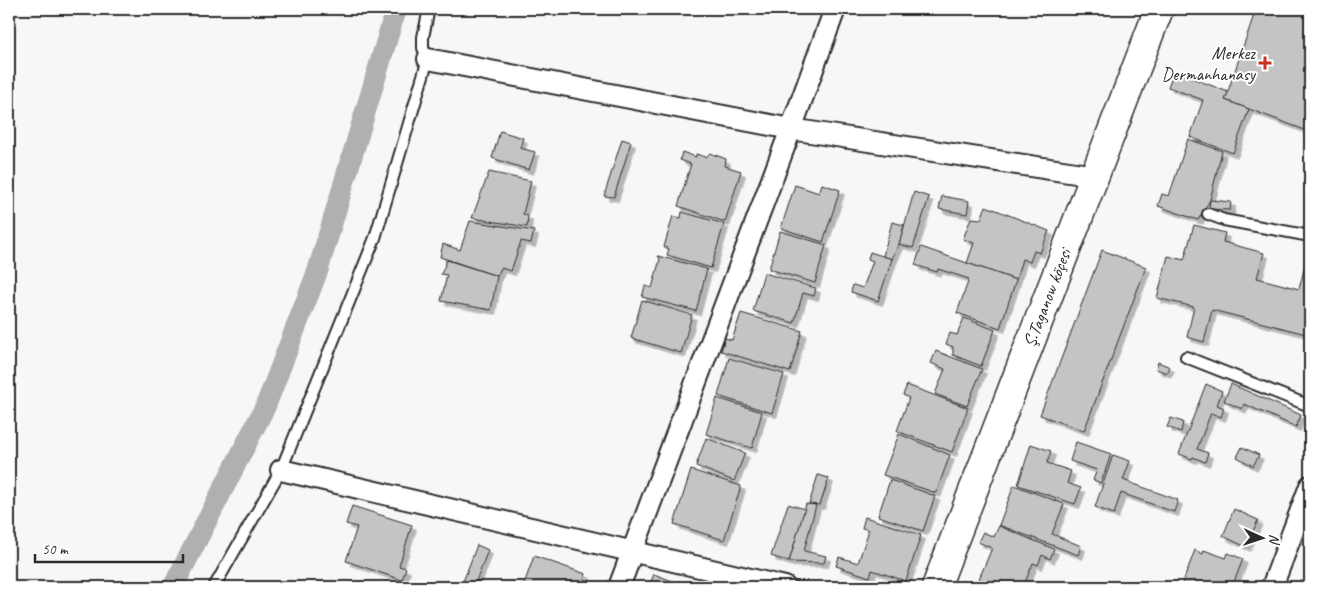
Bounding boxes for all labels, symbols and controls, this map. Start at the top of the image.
place label: Merkez Dermanhanasy [1162,42,1257,85]
marker: Merkez Dermanhanasy [1259,57,1271,69]
street label: Ş.Taganow köçesi [1018,243,1077,350]
north arrow [1236,514,1286,564]
scale bar [35,531,182,563]
text: N [1266,534,1283,546]
text: 50 m [42,540,69,559]

